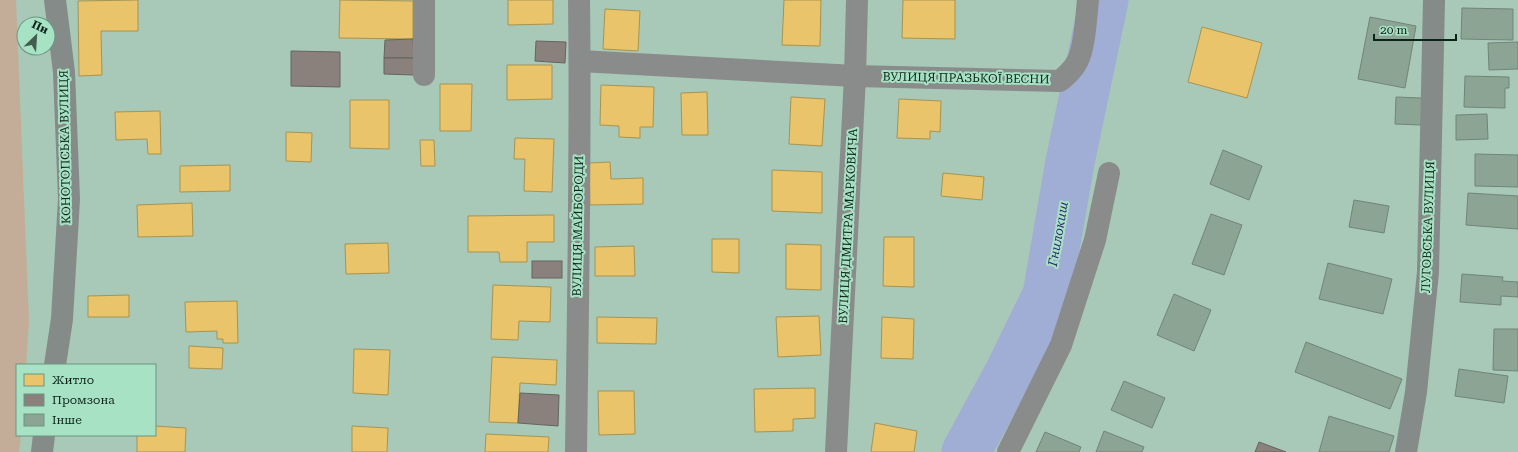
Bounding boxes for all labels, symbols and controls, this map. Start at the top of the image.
north arrow [16,16,56,56]
scale bar [1374,16,1456,42]
text: Пн [30,18,51,37]
text: 20 m [1380,23,1407,37]
street label: КОНОТОПСЬКА ВУЛИЦЯ [57,70,73,224]
street label: ВУЛИЦЯ ПРАЗЬКОЇ ВЕСНИ [882,70,1050,86]
street label: ВУЛИЦЯ ДМИТРА МАРКОВИЧА [836,128,860,324]
street label: ВУЛИЦЯ МАЙБОРОДИ [570,156,586,296]
street label: ЛУГОВСЬКА ВУЛИЦЯ [1419,161,1437,293]
water label: Гнилокиш [1045,201,1071,268]
legend [16,364,156,436]
text: Житло [52,373,94,387]
text: Промзона [52,393,115,407]
text: Інше [52,413,82,427]

